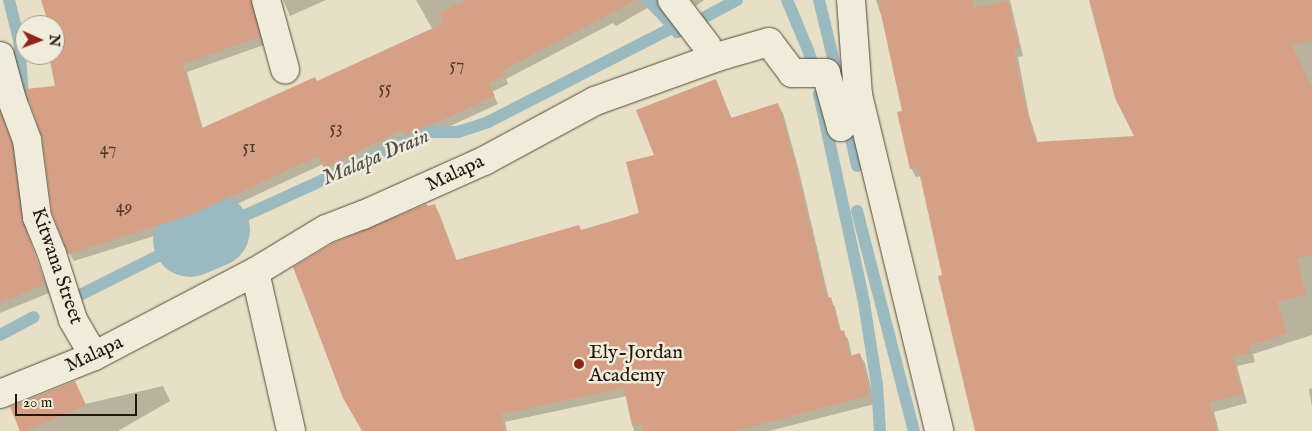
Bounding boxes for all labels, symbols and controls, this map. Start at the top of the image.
north arrow [15,15,65,65]
text: N [45,34,63,47]
house number: 57 [450,55,464,77]
house number: 55 [378,78,392,100]
house number: 53 [329,118,343,140]
water label: Malapa Drain [319,124,433,192]
house number: 51 [242,137,256,159]
house number: 47 [100,139,116,161]
street label: Malapa [422,149,488,197]
house number: 49 [116,197,132,219]
street label: Kitwana Street [26,205,88,327]
street label: Malapa [61,330,127,378]
place label: Ely-Jordan Academy [589,340,683,387]
marker: Ely-Jordan Academy [573,358,585,370]
scale bar [18,384,140,416]
text: 20 m [23,393,52,412]

